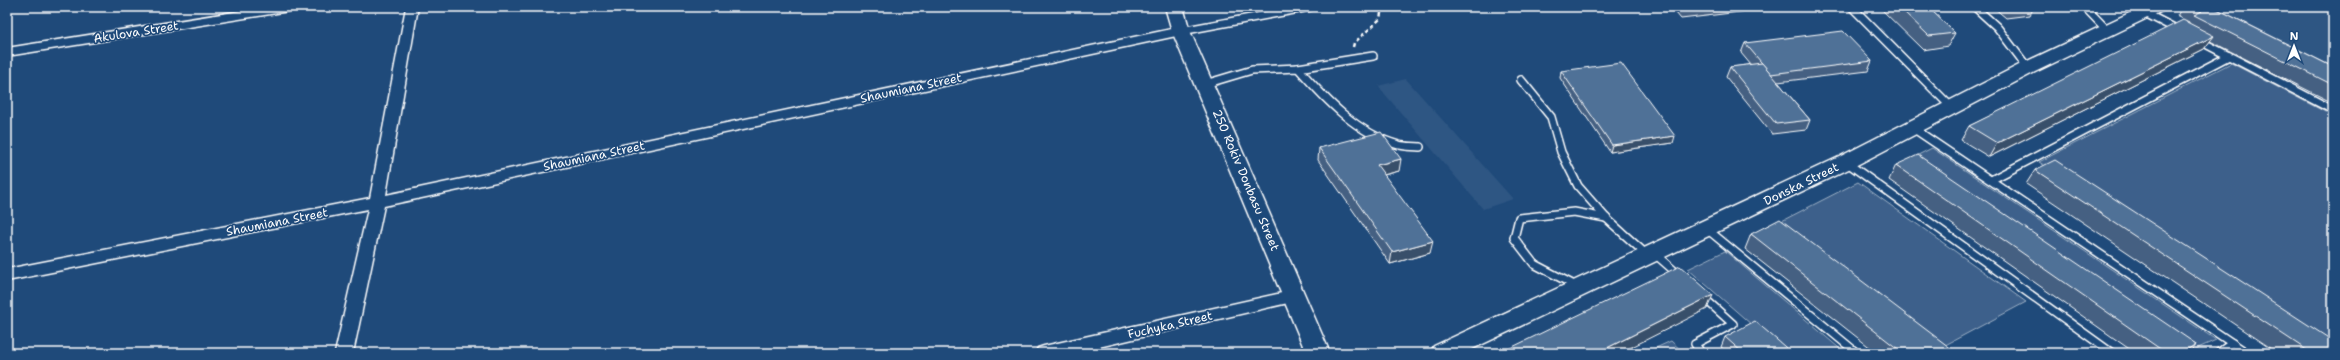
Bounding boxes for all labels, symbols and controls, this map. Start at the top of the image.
street label: Akulova Street [92,17,180,47]
north arrow [2274,26,2314,66]
text: N [2290,29,2299,44]
street label: Shaumiana Street [859,69,963,107]
street label: 250 Rokiv Donbasu Street [1209,107,1283,253]
street label: Shaumiana Street [542,137,646,175]
street label: Donska Street [1761,159,1841,209]
street label: Shaumiana Street [225,204,329,240]
street label: Fuchyka Street [1126,307,1214,343]

